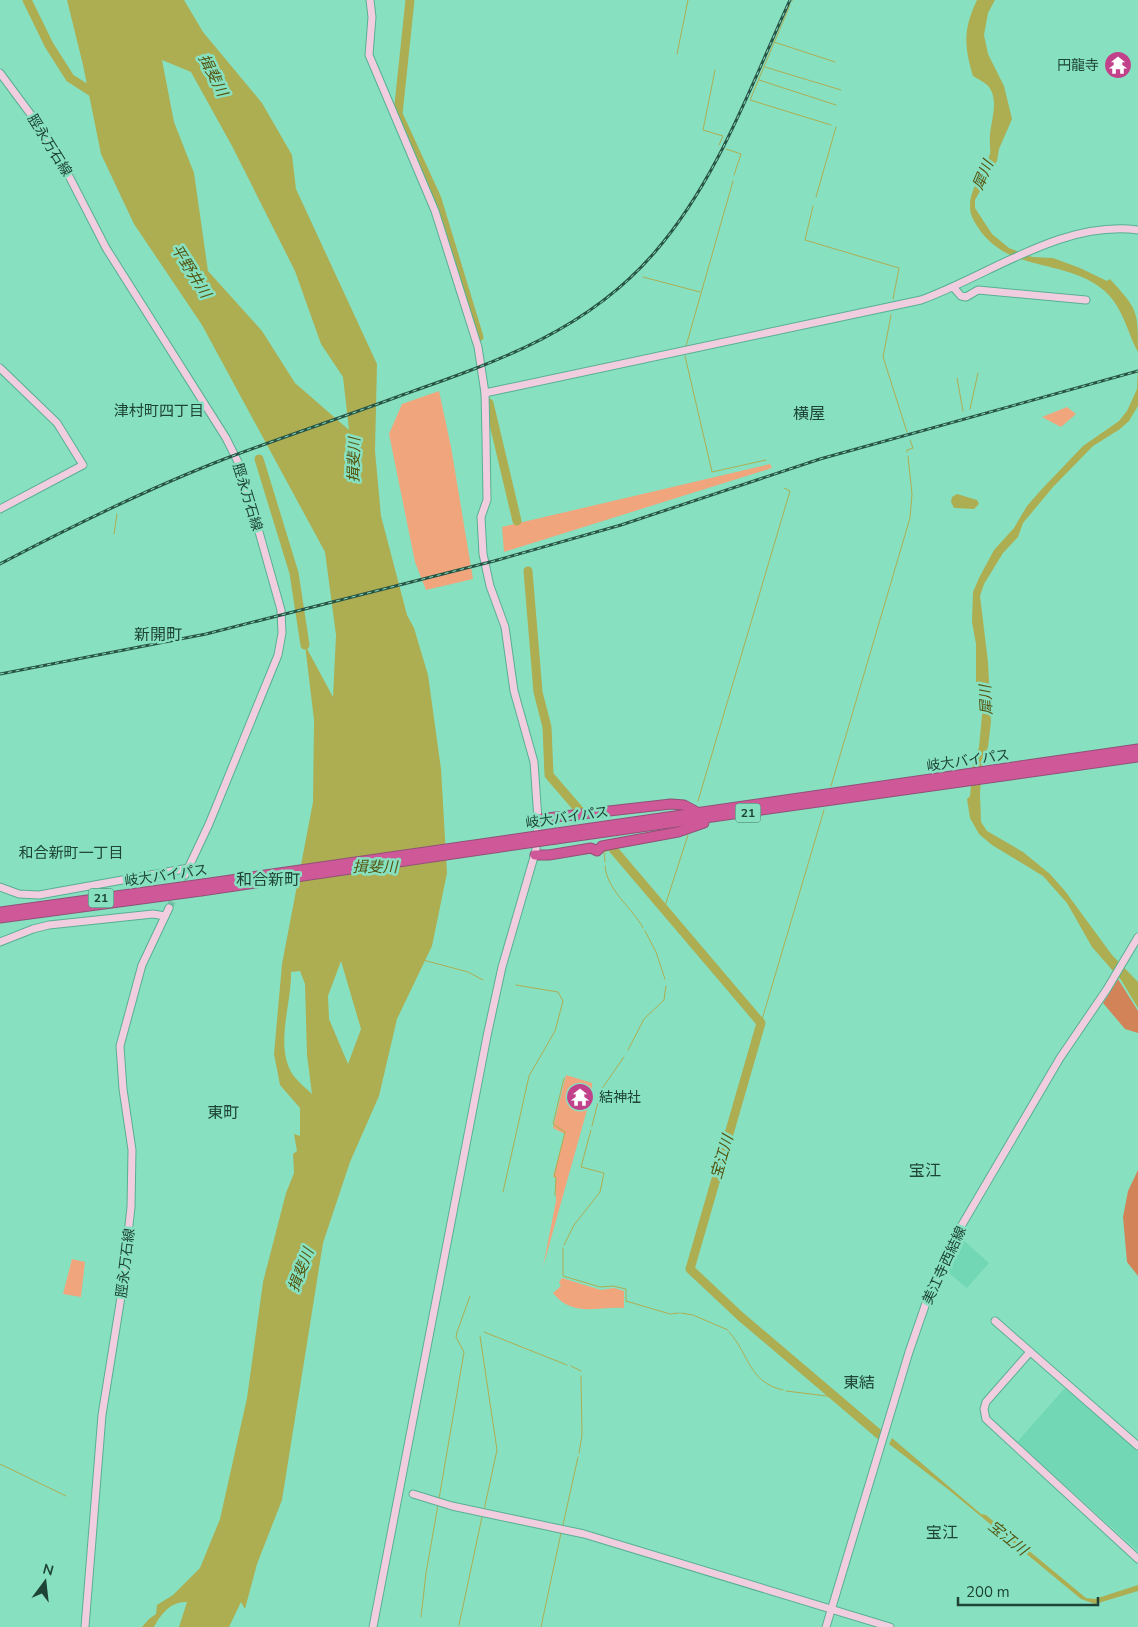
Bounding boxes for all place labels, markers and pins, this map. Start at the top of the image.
temple icon: 円龍寺 [1103,50,1133,80]
place label: 円龍寺 [1057,56,1099,75]
temple icon: 結神社 [565,1082,595,1112]
place label: 結神社 [599,1088,641,1107]

